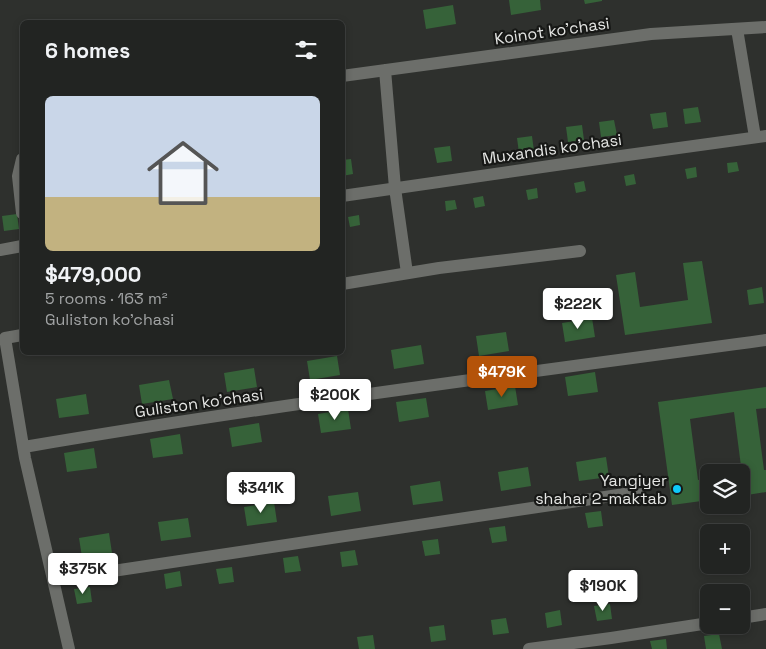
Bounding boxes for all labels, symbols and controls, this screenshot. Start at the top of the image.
street label: Koinot ko'chasi [493,13,611,49]
icon: filters [292,36,320,64]
text: 6 homes [45,37,130,64]
icon: home [138,128,228,218]
street label: Muxandis ko'chasi [481,129,623,169]
text: $479,000 [45,261,141,288]
text: 5 rooms · 163 m² [45,288,168,309]
pin: $222K [543,288,613,330]
text: $222K [554,293,602,314]
text: Guliston ko'chasi [45,309,174,330]
pin: $479K [467,356,537,398]
text: $479K [478,361,526,382]
pin: $200K [300,378,370,421]
street label: Guliston ko'chasi [134,384,264,422]
text: $200K [310,384,360,405]
map controls [700,464,750,634]
button: layers [700,464,750,514]
place label: Yangiyer shahar 2-maktab [535,470,667,509]
pin: $341K [226,472,296,514]
text: $341K [238,477,284,498]
marker: Yangiyer shahar 2-maktab [671,483,683,495]
button: + [700,524,750,574]
pin: $375K [48,552,118,595]
text: $375K [59,558,107,579]
pin: $190K [568,570,638,612]
text: $190K [579,575,627,596]
button: − [700,584,750,634]

